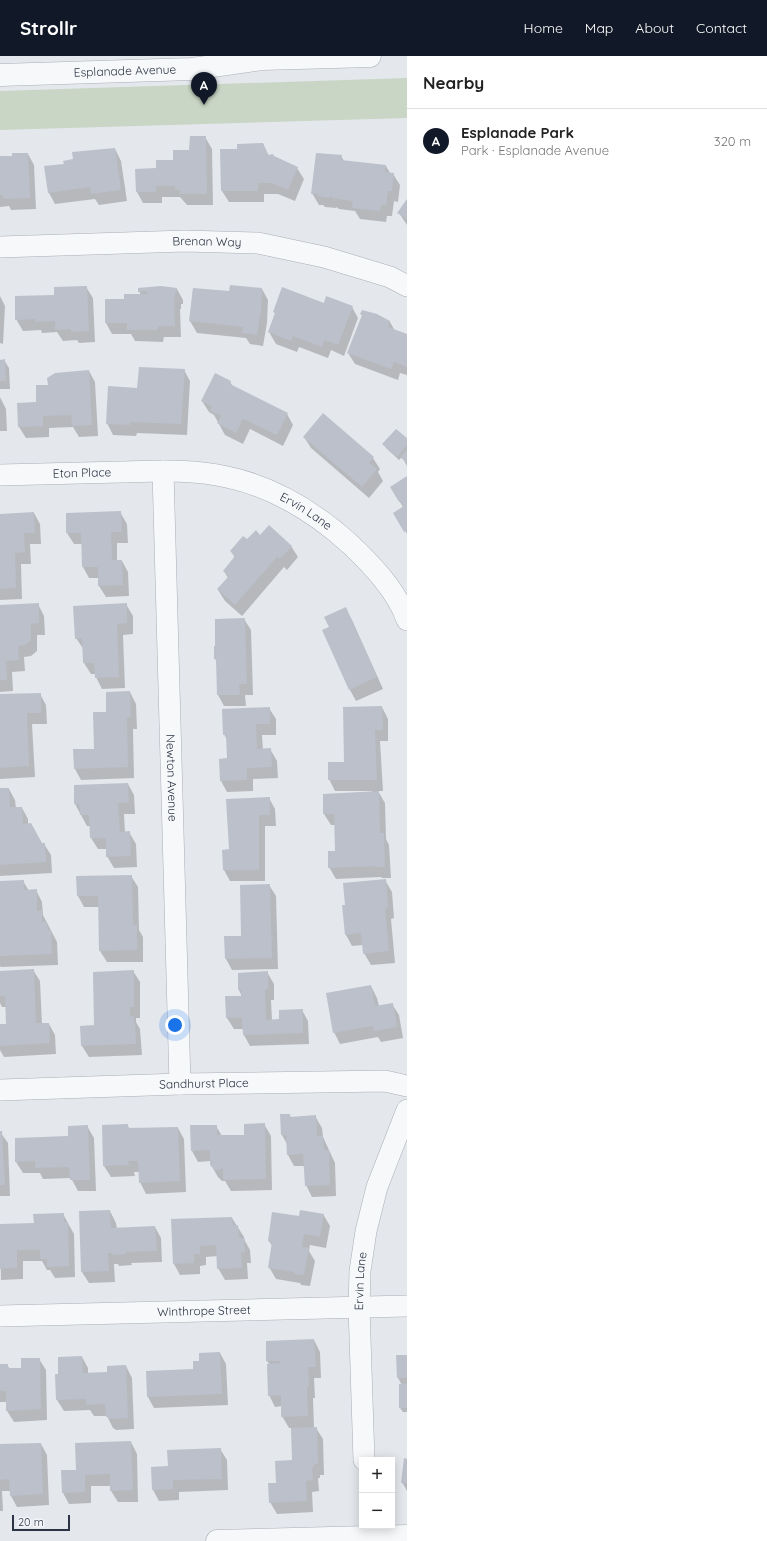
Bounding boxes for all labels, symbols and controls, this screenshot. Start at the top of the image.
text: Strollr [20,16,77,40]
text: Home [524,19,563,37]
text: Map [585,19,613,37]
text: About [635,19,674,37]
text: Contact [696,19,747,37]
street label: Esplanade Avenue [74,61,177,80]
pin: A [191,72,217,105]
text: Nearby [423,72,484,93]
text: Esplanade Park [461,123,574,142]
text: A [432,133,440,149]
text: 320 m [714,133,751,149]
text: Park · Esplanade Avenue [461,142,609,158]
street label: Brenan Way [172,233,242,250]
street label: Eton Place [53,464,112,481]
street label: Ervin Lane [278,489,335,533]
street label: Newton Avenue [163,734,181,822]
your location [165,1015,185,1035]
street label: Sandhurst Place [159,1075,249,1092]
street label: Ervin Lane [351,1251,370,1311]
street label: Winthrope Street [157,1302,251,1319]
map controls [359,1457,395,1529]
button: + [359,1457,395,1493]
button: − [359,1493,395,1529]
scale bar [12,1513,70,1532]
text: 20 m [18,1515,44,1529]

